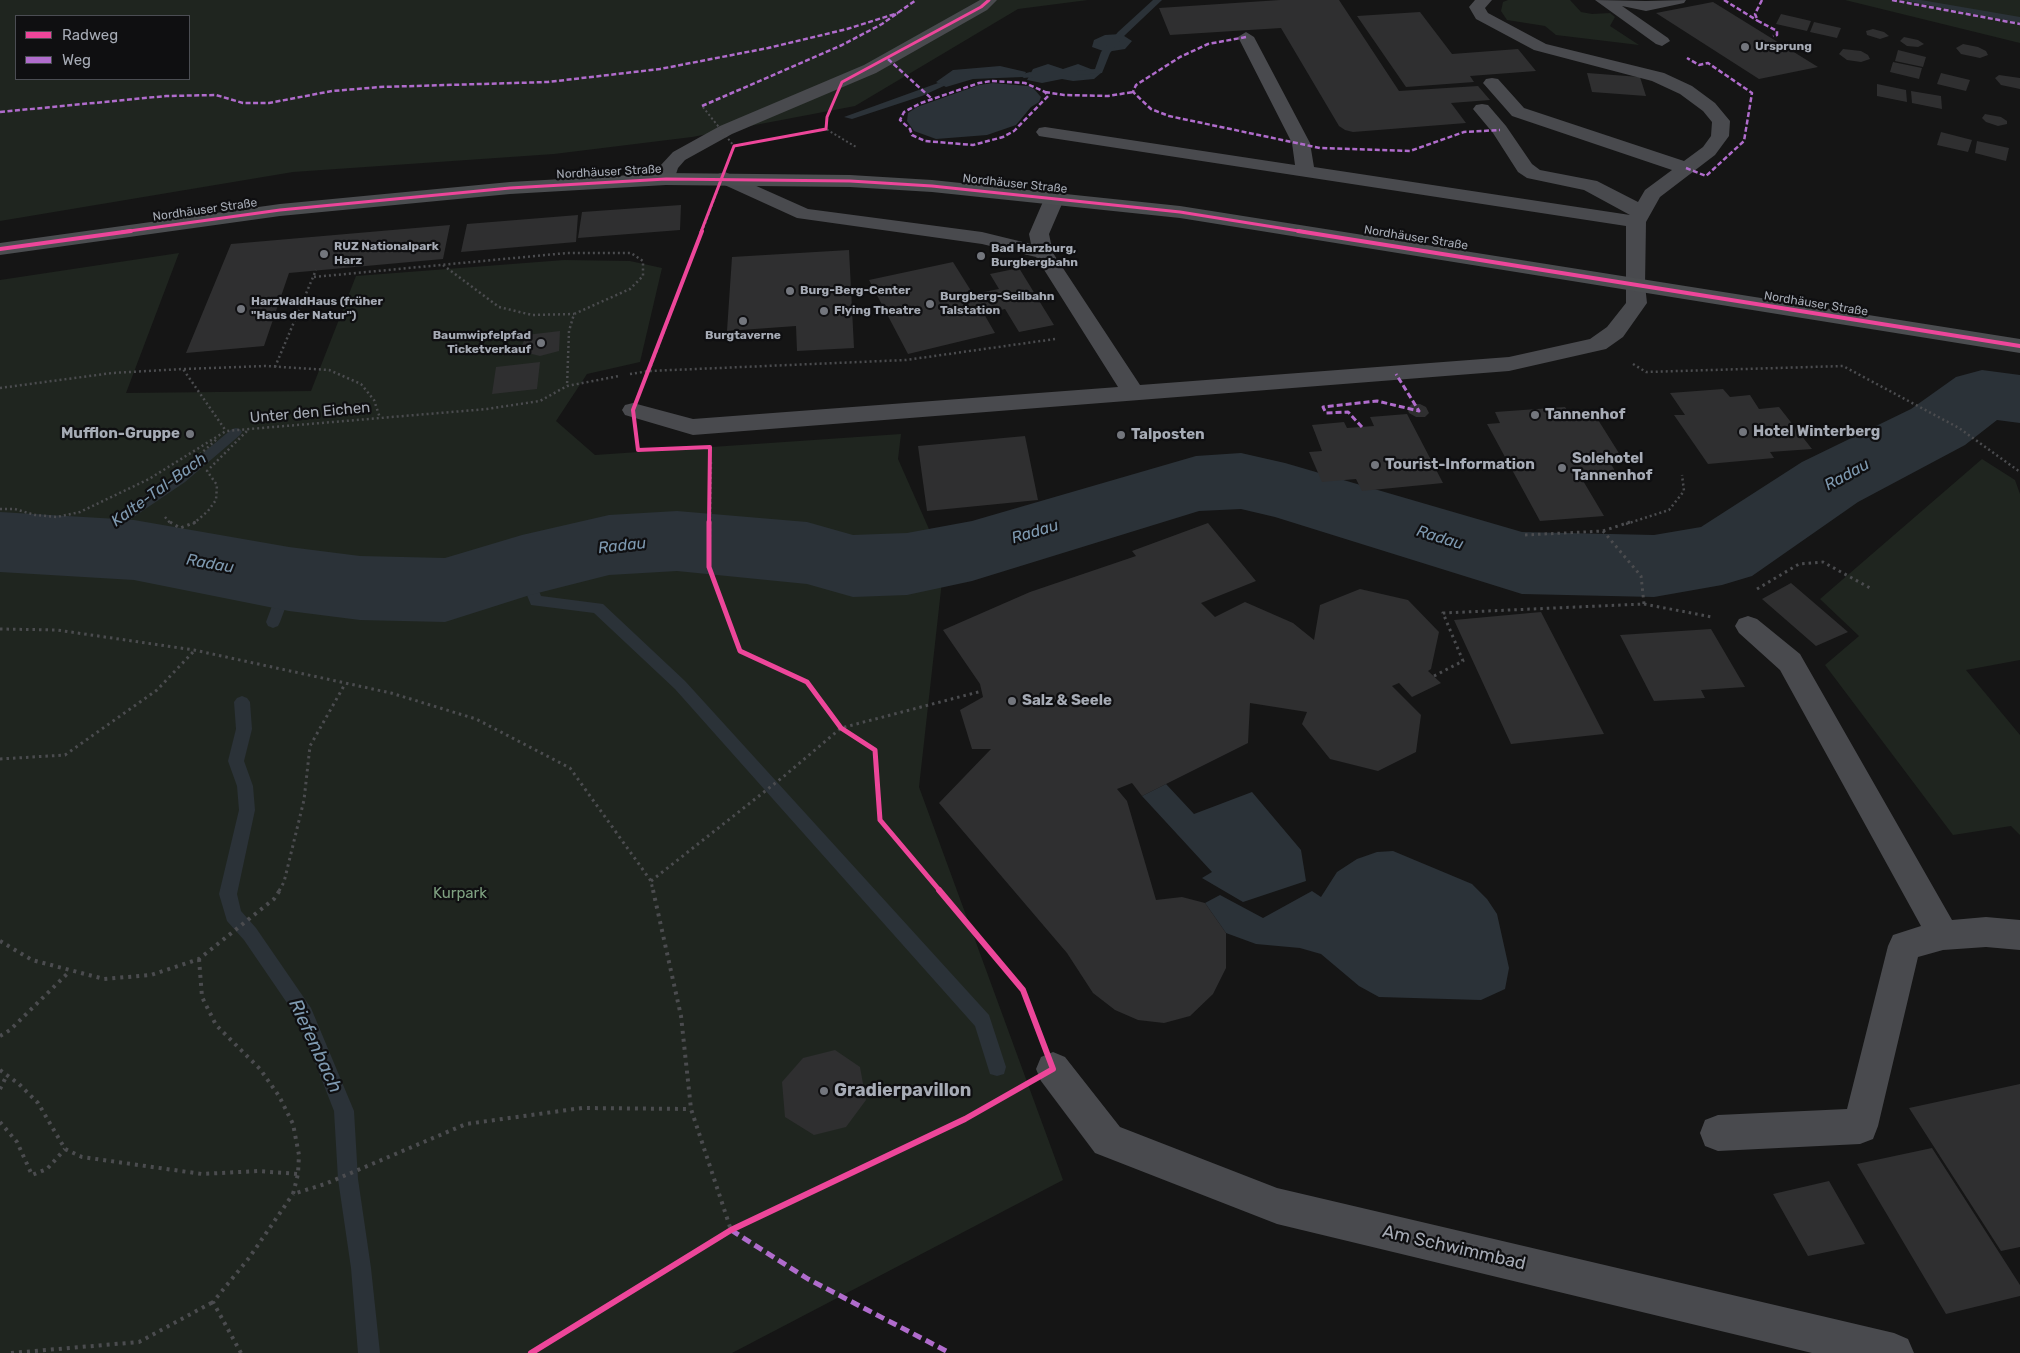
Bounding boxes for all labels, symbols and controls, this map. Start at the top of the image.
legend [15,15,190,80]
text: Radweg [62,26,118,44]
place label: Ursprung [1755,40,1812,54]
marker: Ursprung [1739,41,1751,53]
text: Weg [62,51,91,69]
street label: Nordhäuser Straße [556,162,662,182]
street label: Nordhäuser Straße [962,171,1068,197]
street label: Nordhäuser Straße [152,196,258,224]
street label: Nordhäuser Straße [1363,223,1469,253]
place label: RUZ Nationalpark Harz [334,240,439,268]
place label: Bad Harzburg, Burgbergbahn [991,242,1078,270]
marker: RUZ Nationalpark Harz [318,248,330,260]
marker: Bad Harzburg, Burgbergbahn [975,250,987,262]
place label: Burg-Berg-Center [800,284,911,298]
marker: Burg-Berg-Center [784,285,796,297]
street label: Nordhäuser Straße [1763,289,1869,319]
place label: Burgberg-Seilbahn Talstation [940,290,1055,318]
place label: HarzWaldHaus (früher "Haus der Natur") [251,295,383,323]
marker: Burgberg-Seilbahn Talstation [924,298,936,310]
marker: HarzWaldHaus (früher "Haus der Natur") [235,303,247,315]
place label: Flying Theatre [834,304,921,318]
marker: Flying Theatre [818,305,830,317]
marker: Burgtaverne [737,315,749,327]
place label: Baumwipfelpfad Ticketverkauf [433,329,531,357]
place label: Burgtaverne [705,329,781,343]
marker: Baumwipfelpfad Ticketverkauf [535,337,547,349]
street label: Unter den Eichen [249,399,371,427]
place label: Tannenhof [1545,406,1625,424]
marker: Tannenhof [1529,409,1541,421]
place label: Hotel Winterberg [1753,423,1880,441]
place label: Mufflon-Gruppe [61,425,180,443]
place label: Talposten [1131,426,1205,444]
marker: Hotel Winterberg [1737,426,1749,438]
marker: Mufflon-Gruppe [184,428,196,440]
marker: Talposten [1115,429,1127,441]
water label: Kalte-Tal-Bach [108,449,210,531]
place label: Solehotel Tannenhof [1572,450,1652,485]
water label: Radau [1821,455,1873,495]
place label: Tourist-Information [1385,456,1535,474]
marker: Tourist-Information [1369,459,1381,471]
marker: Solehotel Tannenhof [1556,462,1568,474]
water label: Radau [1009,516,1061,548]
water label: Radau [1414,522,1466,554]
water label: Radau [597,534,647,558]
water label: Radau [185,550,235,578]
place label: Salz & Seele [1022,692,1112,710]
marker: Salz & Seele [1006,695,1018,707]
park label: Kurpark [433,885,487,903]
water label: Riefenbach [283,995,347,1097]
place label: Gradierpavillon [834,1080,971,1102]
marker: Gradierpavillon [818,1085,830,1097]
street label: Am Schwimmbad [1380,1221,1528,1275]

